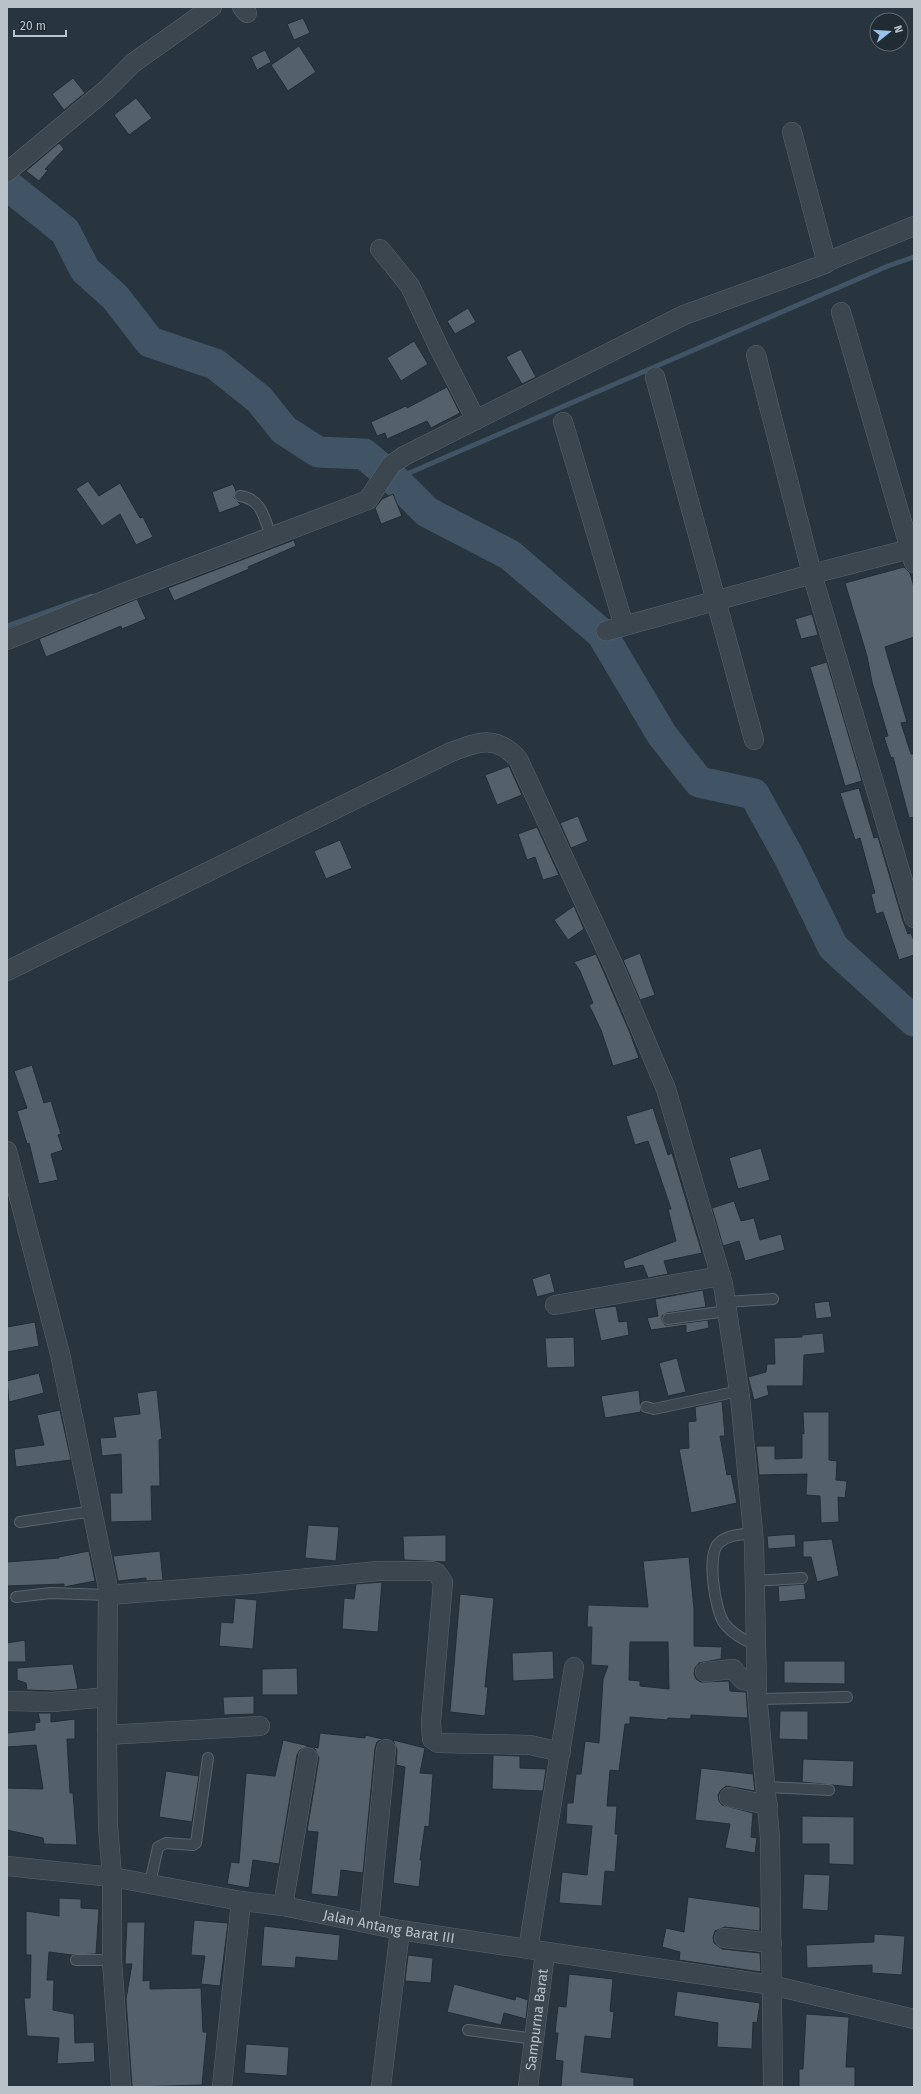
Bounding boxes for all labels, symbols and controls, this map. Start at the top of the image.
scale bar [14,12,66,38]
north arrow [869,12,909,52]
text: 20 m [20,19,46,33]
text: N [891,24,905,35]
street label: Jalan Antang Barat III [322,1906,456,1947]
street label: Sampurna Barat [522,1967,552,2072]

